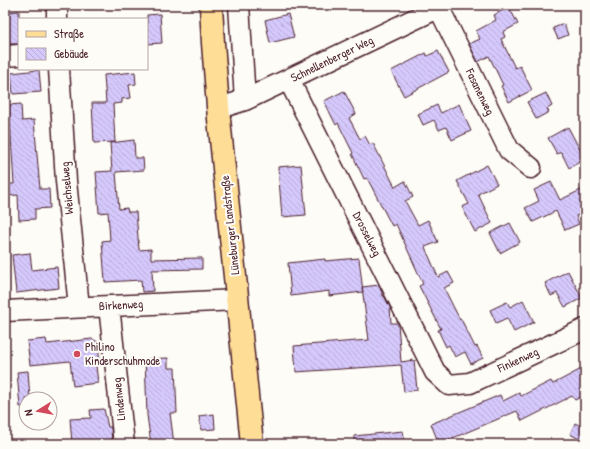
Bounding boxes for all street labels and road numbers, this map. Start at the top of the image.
street label: Schnellenberger Weg [288,31,376,86]
street label: Fasanenweg [461,65,499,118]
street label: Weichselweg [56,161,77,215]
street label: Lüneburger Landstraße [216,174,243,276]
street label: Drosselweg [349,209,386,259]
street label: Birkenweg [98,295,144,314]
street label: Finkenweg [494,343,541,377]
street label: Lindenweg [108,377,129,421]

